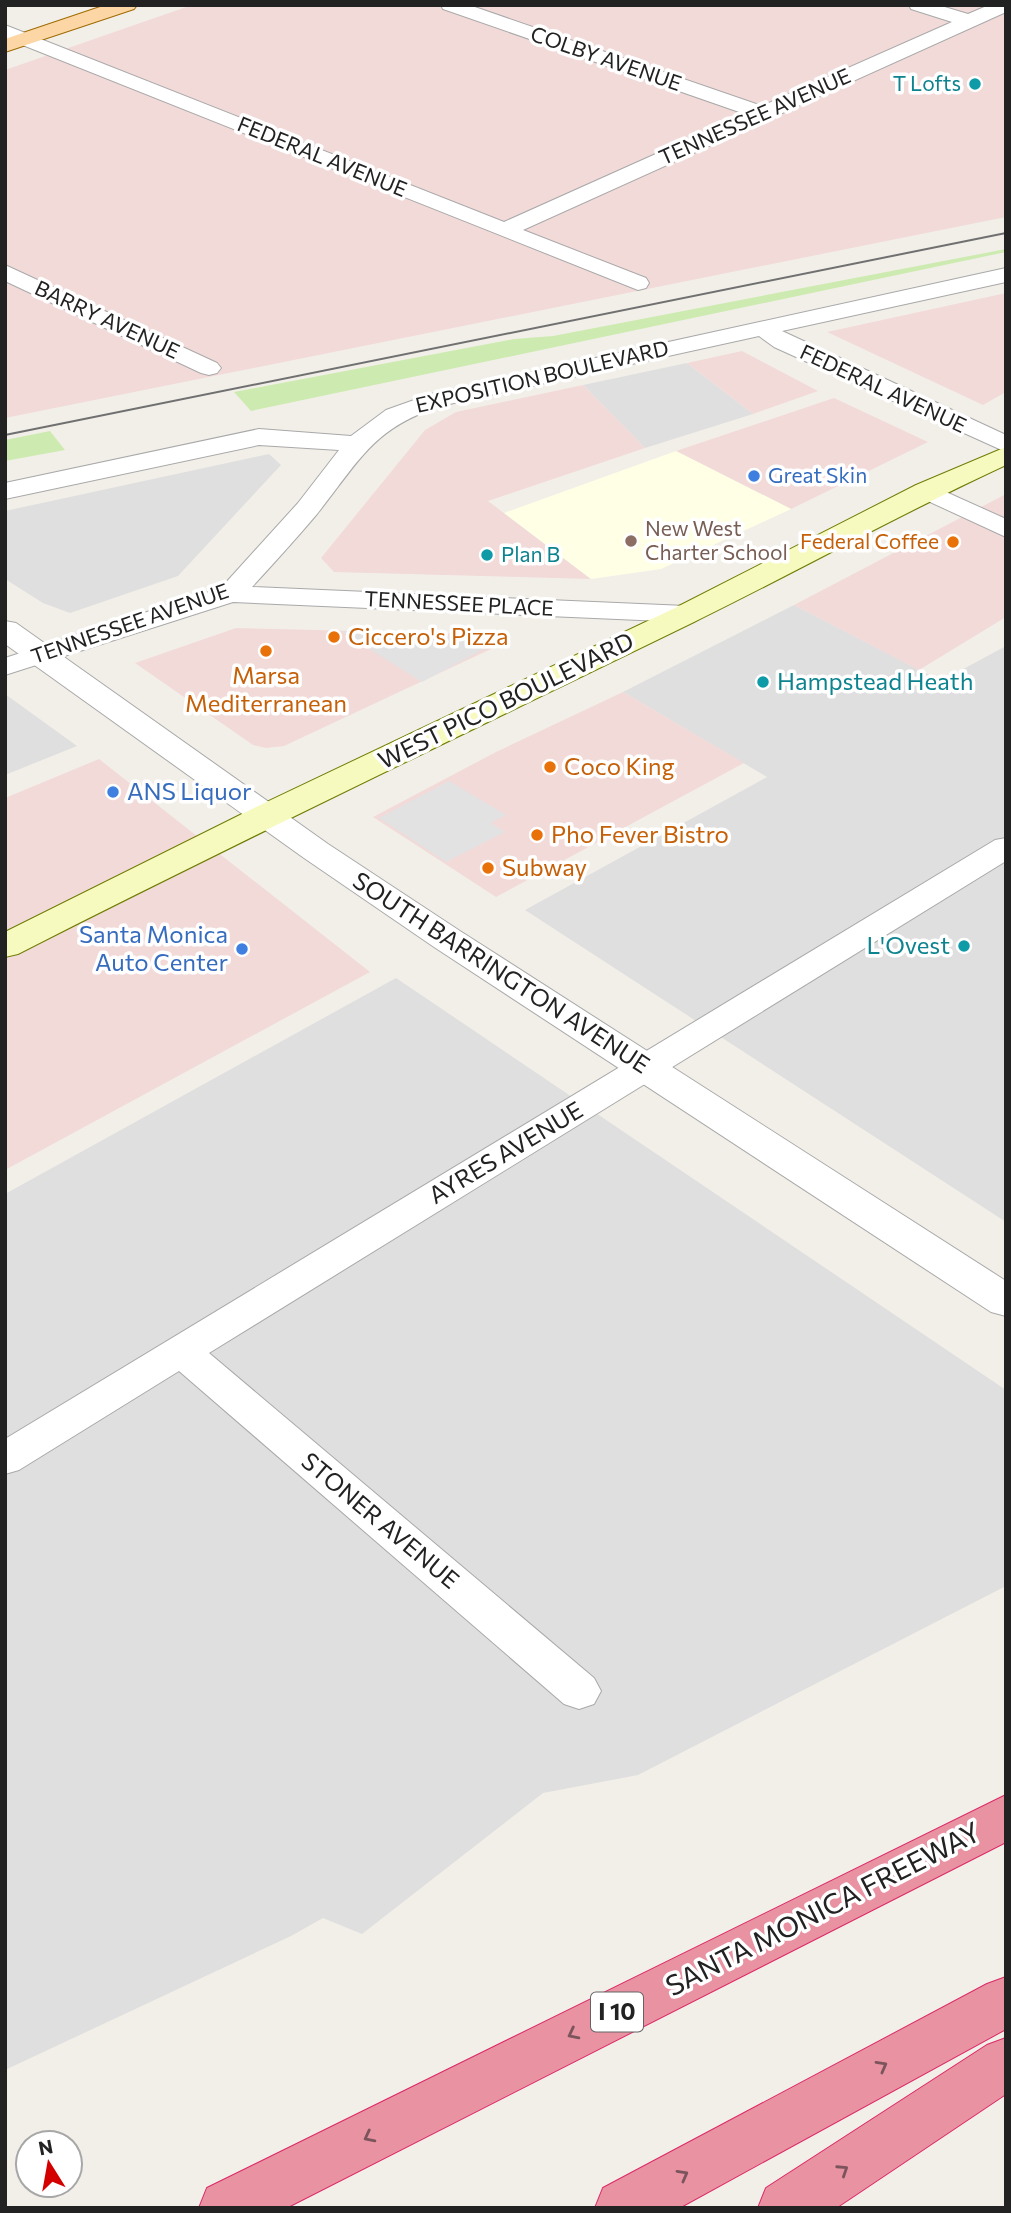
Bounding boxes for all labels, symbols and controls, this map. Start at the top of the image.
street label: COLBY AVENUE [528,20,685,95]
street label: TENNESSEE AVENUE [655,62,854,169]
place label: T Lofts [893,70,961,95]
marker: T Lofts [967,76,983,92]
street label: FEDERAL AVENUE [234,110,411,201]
street label: BARRY AVENUE [31,274,184,363]
street label: EXPOSITION BOULEVARD [413,334,671,417]
street label: FEDERAL AVENUE [797,338,971,437]
place label: Great Skin [768,462,867,487]
marker: Great Skin [746,468,762,484]
place label: New West Charter School [645,515,788,564]
place label: Federal Coffee [800,528,939,553]
marker: New West Charter School [623,533,639,549]
marker: Federal Coffee [945,534,961,550]
place label: Plan B [501,541,560,566]
marker: Plan B [479,547,495,563]
street label: TENNESSEE AVENUE [28,577,232,668]
street label: TENNESSEE PLACE [364,585,554,620]
place label: Ciccero's Pizza [348,621,509,650]
street label: WEST PICO BOULEVARD [373,625,638,774]
marker: Ciccero's Pizza [326,629,342,645]
marker: Marsa Mediterranean [258,643,274,659]
place label: Marsa Mediterranean [185,660,347,717]
place label: Hampstead Heath [777,666,973,695]
marker: Hampstead Heath [755,674,771,690]
place label: Coco King [564,751,675,780]
marker: Coco King [542,759,558,775]
place label: ANS Liquor [127,776,252,805]
marker: ANS Liquor [105,784,121,800]
place label: Pho Fever Bistro [551,819,729,848]
marker: Pho Fever Bistro [529,827,545,843]
place label: Subway [502,852,587,881]
marker: Subway [480,860,496,876]
street label: SOUTH BARRINGTON AVENUE [348,865,656,1079]
place label: Santa Monica Auto Center [79,919,228,976]
place label: L'Ovest [867,930,950,959]
marker: L'Ovest [956,938,972,954]
marker: Santa Monica Auto Center [234,941,250,957]
street label: AYRES AVENUE [423,1094,587,1209]
street label: STONER AVENUE [296,1446,466,1594]
street label: SANTA MONICA FREEWAY [659,1814,986,2002]
road number: I 10 [591,1993,643,2032]
one-way arrow [567,2026,580,2040]
one-way arrow [875,2061,888,2074]
one-way arrow [364,2128,376,2142]
north arrow [14,2129,84,2199]
text: N [36,2134,55,2159]
one-way arrow [835,2166,848,2178]
one-way arrow [676,2170,688,2183]

